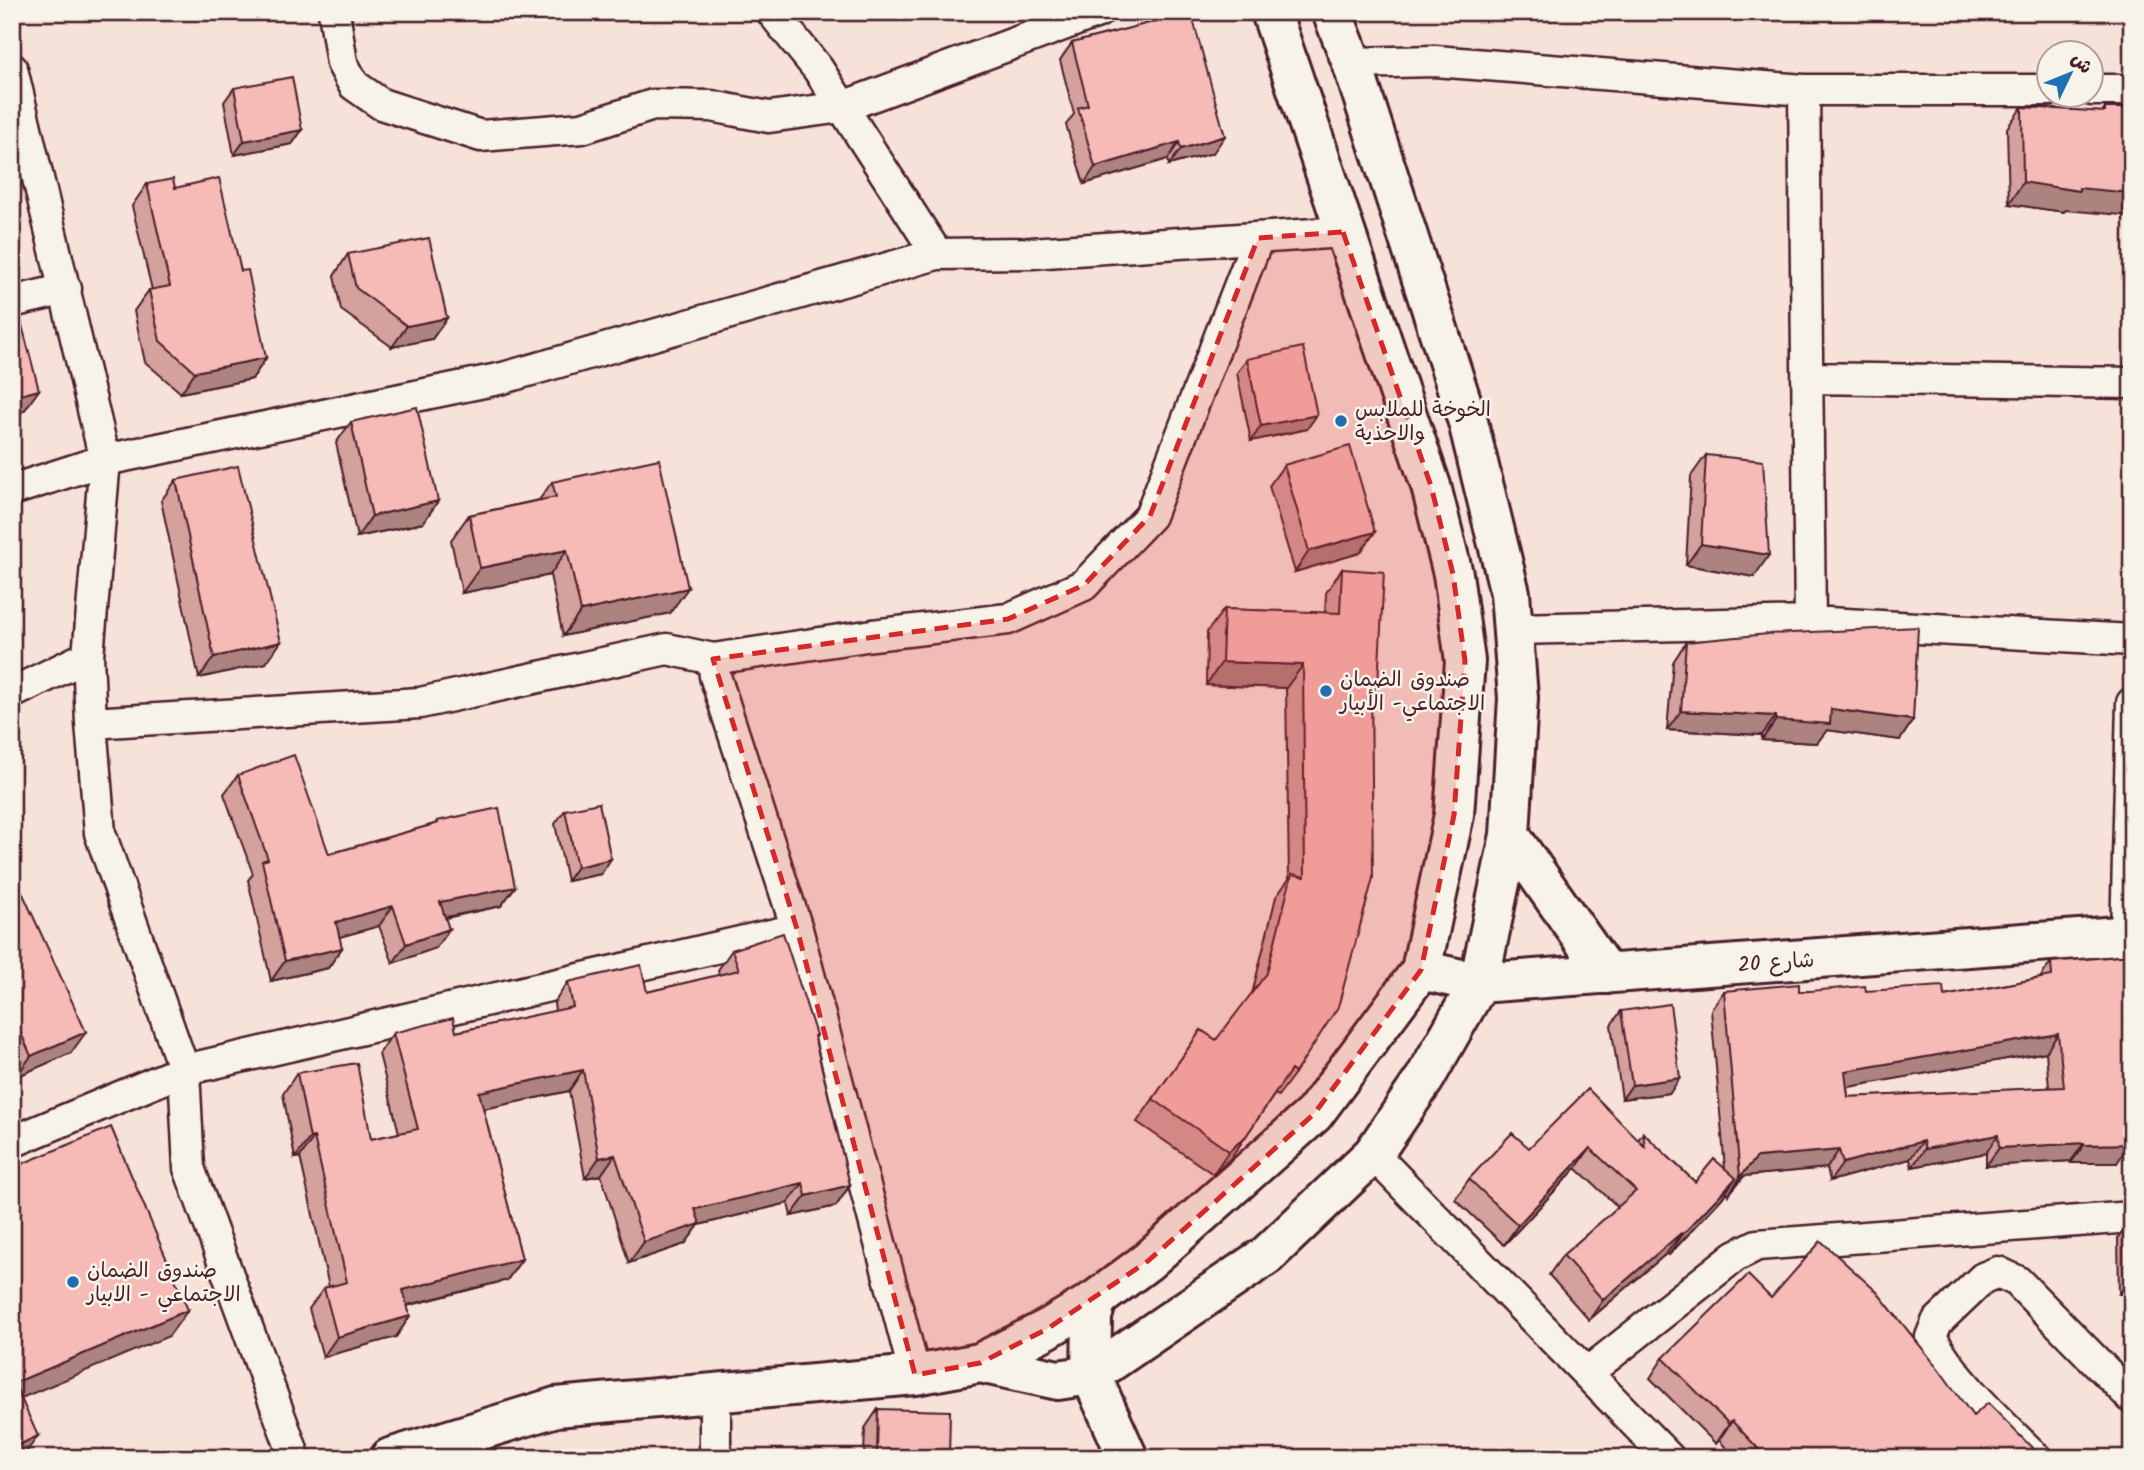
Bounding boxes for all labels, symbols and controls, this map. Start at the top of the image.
north arrow [2036,38,2106,108]
text: ش [2063,46,2099,82]
place label: الخوخة للملابس والاحذية [1355,394,1491,451]
marker: الخوخة للملابس والاحذية [1333,413,1349,429]
place label: صندوق الضمان الاجتماعي- الأبيار [1338,664,1485,722]
marker: صندوق الضمان الاجتماعي- الأبيار [1318,683,1334,699]
street label: شارع 20 [1737,944,1815,983]
place label: صندوق الضمان الاجتماعي - الابيار [85,1255,241,1313]
marker: صندوق الضمان الاجتماعي - الابيار [65,1274,81,1290]

